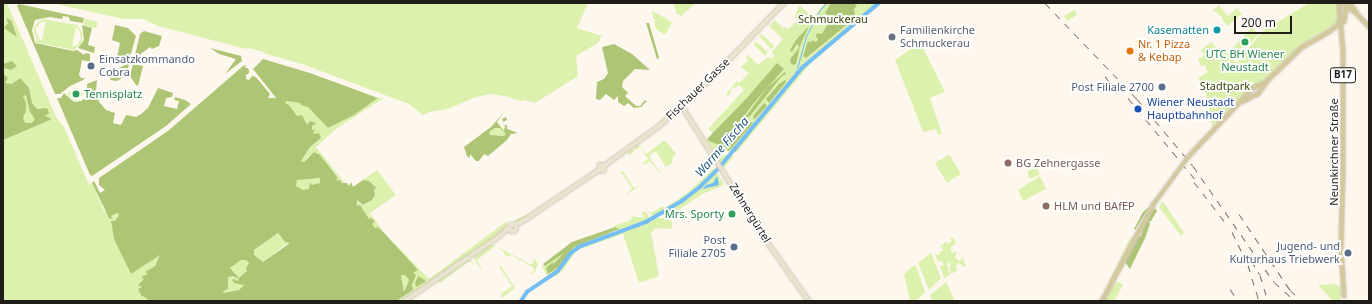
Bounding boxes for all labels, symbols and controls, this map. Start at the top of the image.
scale bar [1236,8,1294,34]
park label: Schmuckerau [798,12,868,26]
text: 200 m [1241,14,1276,31]
place label: Kasematten [1147,23,1209,37]
place label: Familienkirche Schmuckerau [900,24,975,50]
marker: Kasematten [1212,25,1222,35]
marker: Familienkirche Schmuckerau [887,32,897,42]
marker: UTC BH Wiener Neustadt [1240,37,1250,47]
place label: Nr. 1 Pizza & Kebap [1138,38,1190,64]
marker: Nr. 1 Pizza & Kebap [1125,46,1135,56]
place label: UTC BH Wiener Neustadt [1206,48,1284,74]
place label: Einsatzkommando Cobra [99,53,195,79]
street label: Fischauer Gasse [663,55,733,123]
marker: Einsatzkommando Cobra [86,61,96,71]
road number: B17 [1329,67,1357,83]
park label: Stadtpark [1200,79,1250,93]
place label: Post Filiale 2700 [1071,80,1154,94]
marker: Post Filiale 2700 [1157,82,1167,92]
place label: Tennisplatz [84,87,142,101]
marker: Tennisplatz [71,89,81,99]
place label: Wiener Neustadt Hauptbahnhof [1147,96,1234,122]
street label: Neunkirchner Straße [1327,98,1341,206]
marker: Wiener Neustadt Hauptbahnhof [1132,103,1144,115]
water label: Warme Fischa [692,114,752,180]
place label: BG Zehnergasse [1016,156,1100,170]
marker: BG Zehnergasse [1003,158,1013,168]
street label: Zehnergürtel [726,181,774,245]
place label: HLM und BAfEP [1054,199,1135,213]
marker: HLM und BAfEP [1041,201,1051,211]
place label: Mrs. Sporty [665,207,724,221]
marker: Mrs. Sporty [727,209,737,219]
place label: Post Filiale 2705 [669,234,726,260]
place label: Jugend- und Kulturhaus Triebwerk [1229,240,1340,266]
marker: Post Filiale 2705 [729,242,739,252]
marker: Jugend- und Kulturhaus Triebwerk [1343,248,1353,258]

